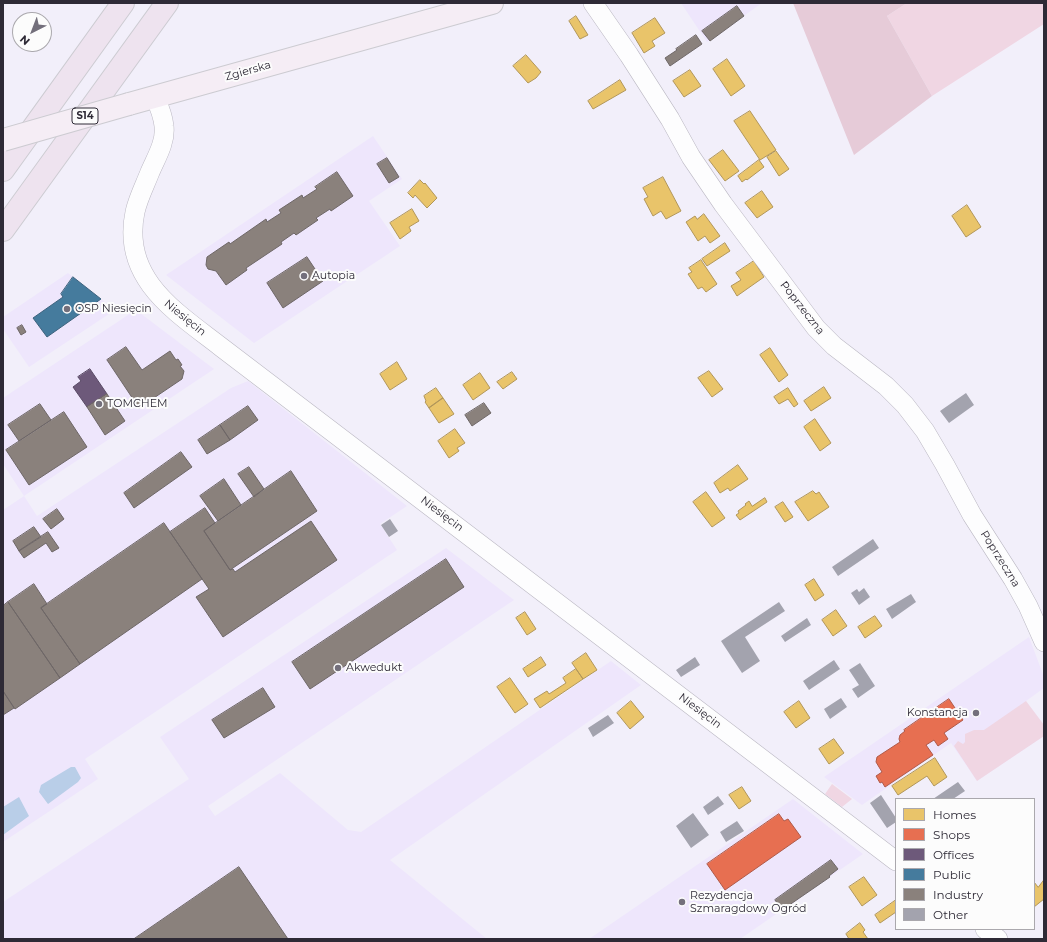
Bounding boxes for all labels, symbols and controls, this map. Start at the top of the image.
north arrow [12,12,52,52]
text: N [17,32,33,48]
street label: Zgierska [224,58,272,84]
road number: S14 [72,108,98,124]
place label: Autopia [312,269,355,283]
marker: Autopia [299,271,309,281]
street label: Poprzeczna [777,279,827,337]
street label: Niesięcin [161,297,209,339]
place label: OSP Niesięcin [75,302,152,316]
marker: OSP Niesięcin [62,304,72,314]
place label: TOMCHEM [107,397,168,411]
marker: TOMCHEM [94,399,104,409]
street label: Niesięcin [418,494,466,534]
street label: Poprzeczna [977,528,1023,590]
place label: Akwedukt [346,661,402,675]
marker: Akwedukt [333,663,343,673]
street label: Niesięcin [676,691,724,731]
place label: Konstancja [907,706,968,720]
marker: Konstancja [971,708,981,718]
legend [895,798,1035,930]
text: Homes [933,807,976,822]
text: Shops [933,827,970,842]
text: Offices [933,847,974,862]
text: Public [933,867,971,882]
text: Industry [933,887,983,902]
place label: Rezydencja Szmaragdowy Ogród [690,889,807,915]
marker: Rezydencja Szmaragdowy Ogród [677,897,687,907]
text: Other [933,907,968,922]

